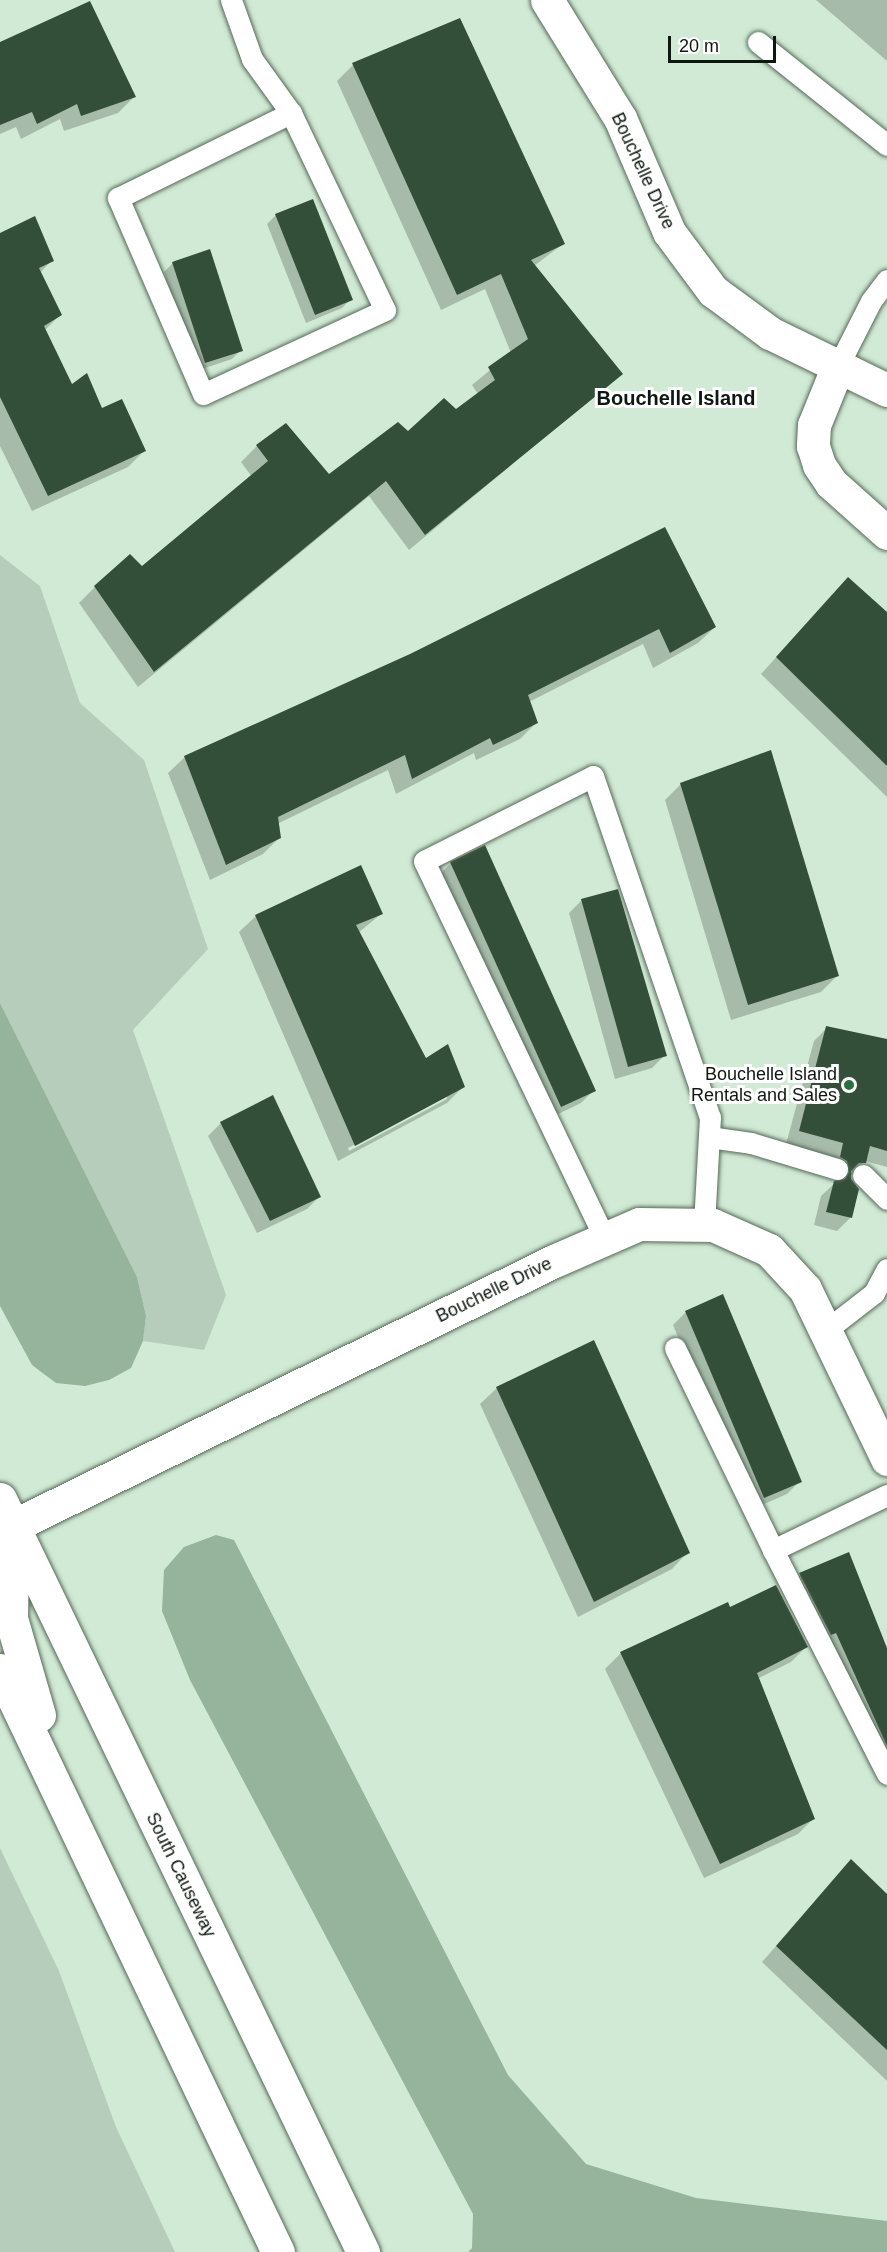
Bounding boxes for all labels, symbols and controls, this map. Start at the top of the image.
scale bar [671,24,779,62]
text: 20 m [679,36,719,56]
street label: Bouchelle Drive [607,109,679,233]
district label: Bouchelle Island [597,386,755,410]
place label: Bouchelle Island Rentals and Sales [691,1064,837,1106]
marker: Bouchelle Island Rentals and Sales [842,1078,856,1092]
street label: Bouchelle Drive [433,1253,555,1327]
street label: South Causeway [141,1809,221,1941]

